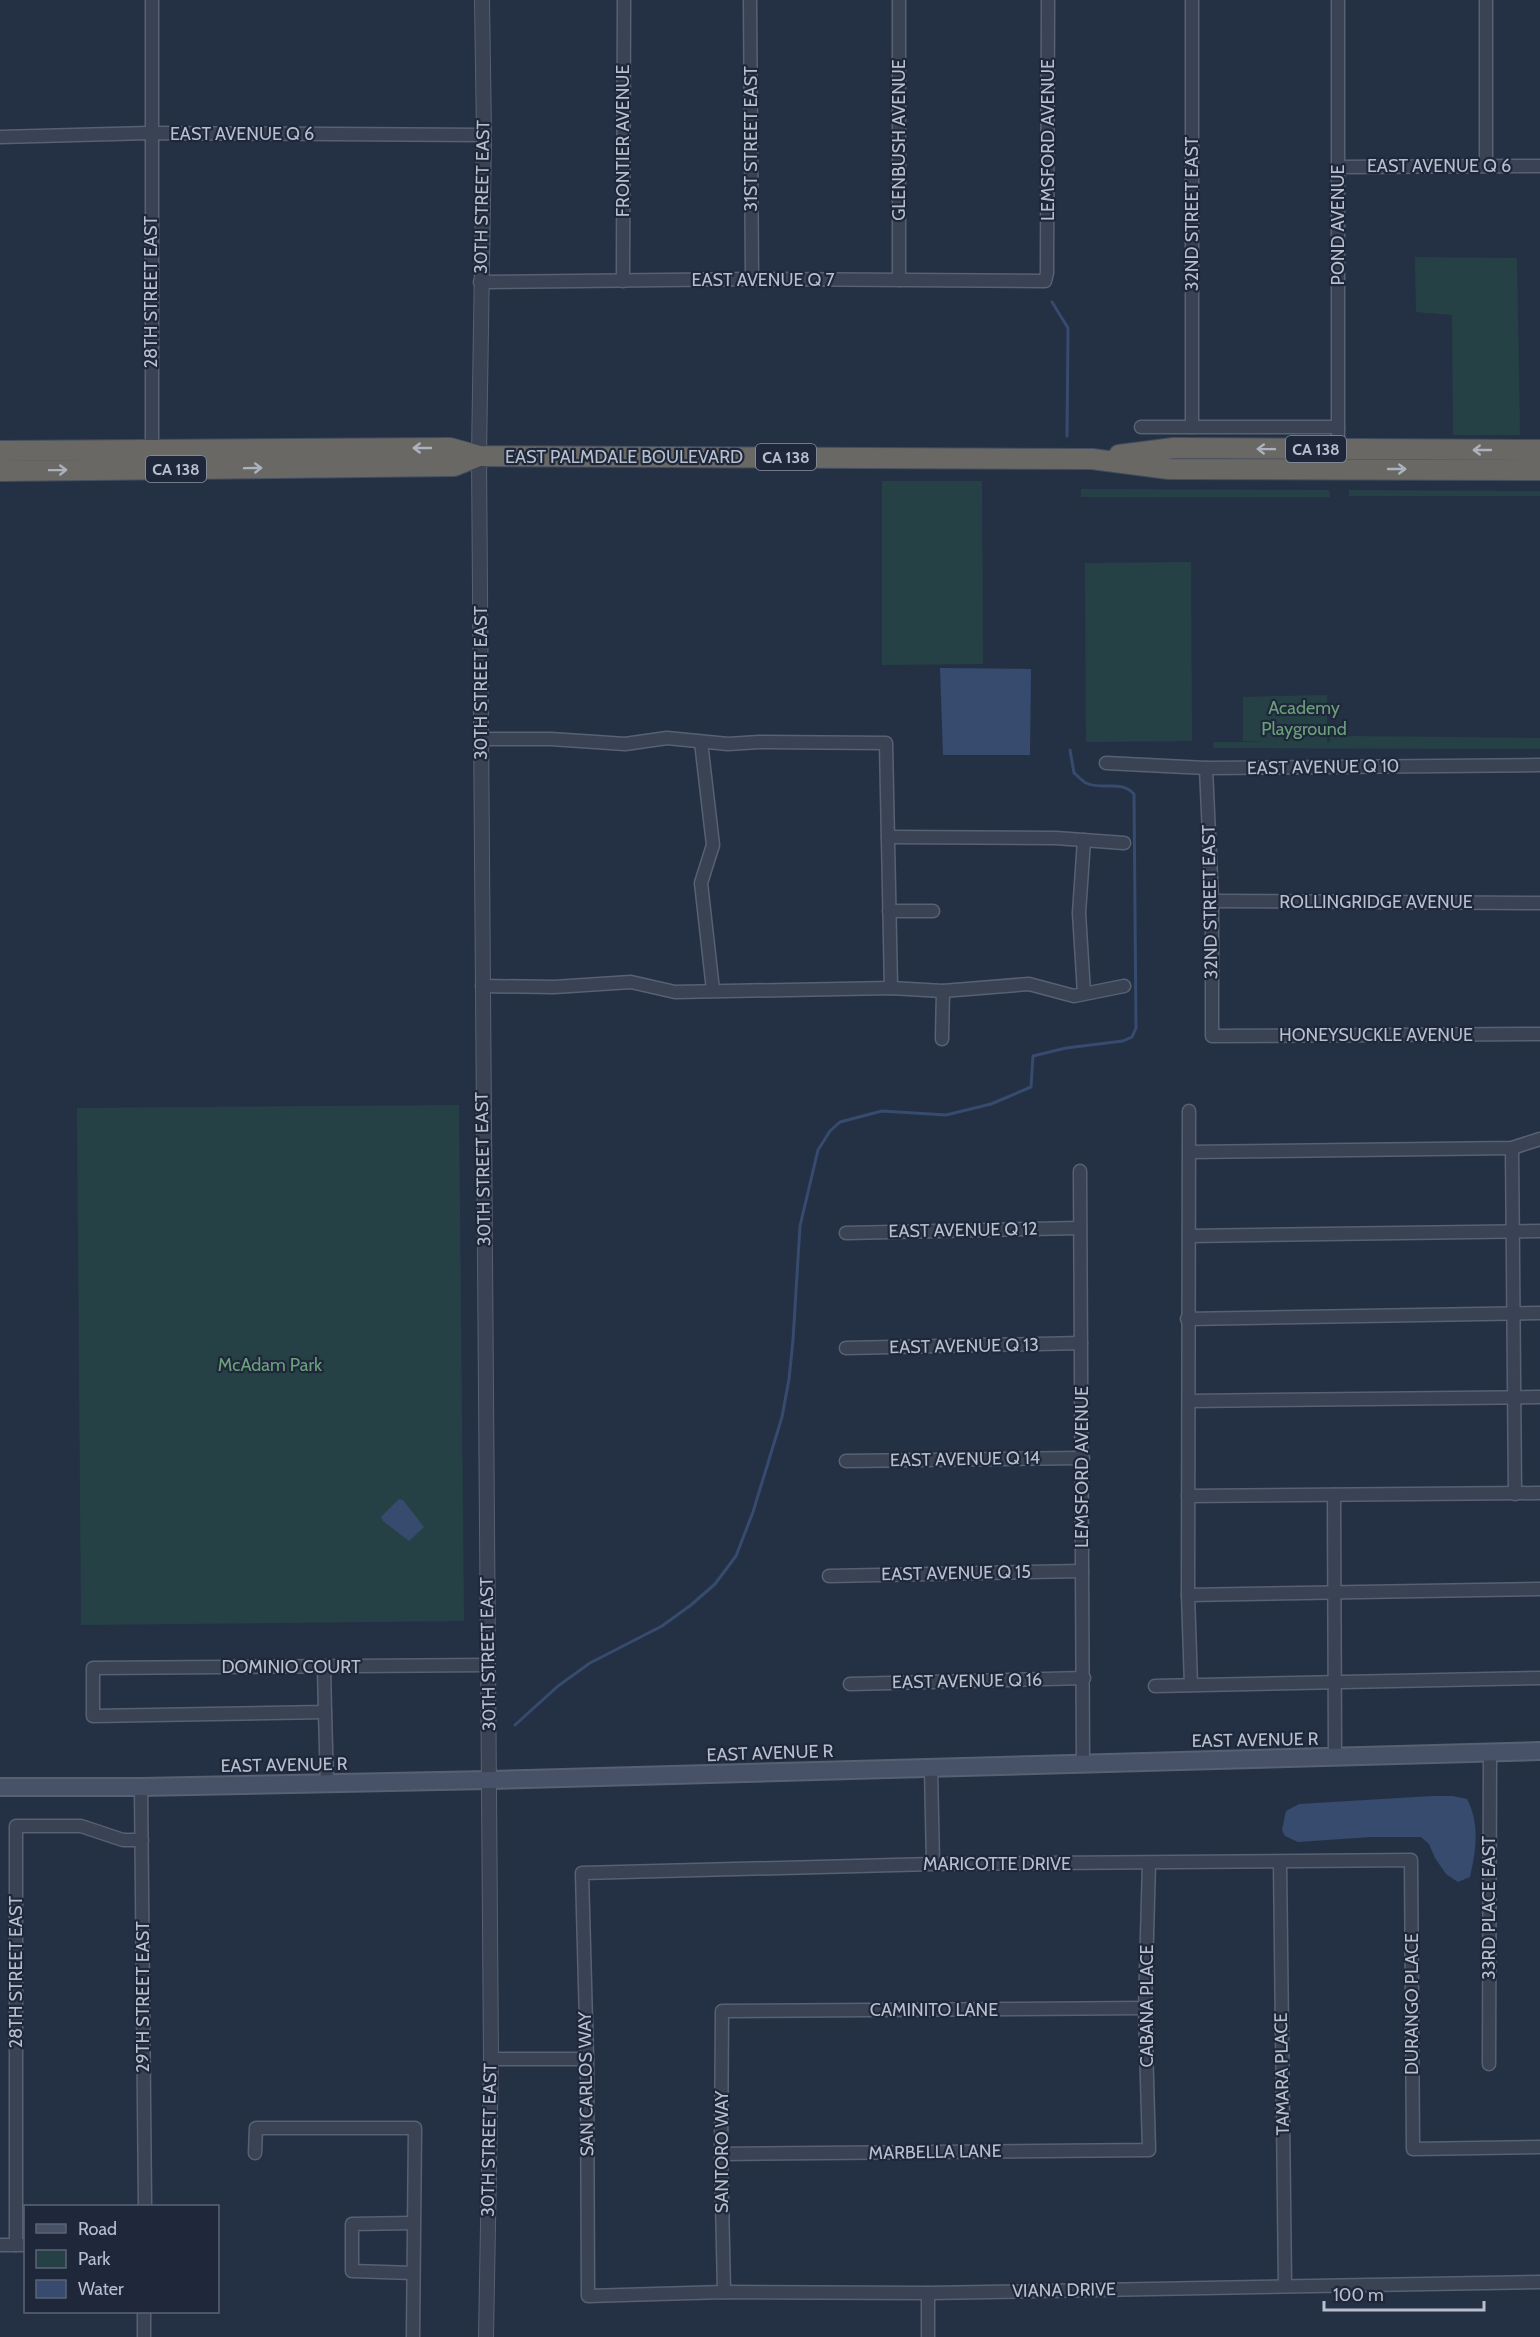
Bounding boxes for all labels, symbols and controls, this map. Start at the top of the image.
street label: GLENBUSH AVENUE [888,59,910,221]
street label: LEMSFORD AVENUE [1037,59,1059,221]
street label: FRONTIER AVENUE [612,65,634,217]
street label: 31ST STREET EAST [740,66,762,212]
street label: 30TH STREET EAST [470,119,494,274]
street label: EAST AVENUE Q 6 [170,123,314,145]
street label: 32ND STREET EAST [1181,136,1203,291]
street label: EAST AVENUE Q 6 [1367,155,1511,177]
street label: POND AVENUE [1327,165,1349,285]
street label: 28TH STREET EAST [140,215,162,368]
street label: EAST AVENUE Q 7 [691,269,835,291]
road number: CA 138 [1286,436,1346,462]
one-way arrow [412,442,432,454]
one-way arrow [1256,443,1276,455]
road number: CA 138 [756,444,816,470]
one-way arrow [1472,444,1492,456]
street label: EAST PALMDALE BOULEVARD [505,446,743,468]
road number: CA 138 [146,456,206,482]
one-way arrow [243,462,263,474]
one-way arrow [1386,463,1406,475]
one-way arrow [48,464,68,476]
street label: 30TH STREET EAST [470,606,492,760]
park label: Academy Playground [1261,697,1347,740]
street label: EAST AVENUE Q 10 [1247,755,1399,779]
street label: 32ND STREET EAST [1198,824,1222,980]
street label: ROLLINGRIDGE AVENUE [1279,891,1473,913]
street label: HONEYSUCKLE AVENUE [1279,1024,1473,1046]
street label: 30TH STREET EAST [471,1091,495,1246]
street label: EAST AVENUE Q 12 [888,1218,1038,1242]
street label: EAST AVENUE Q 13 [889,1334,1039,1358]
park label: McAdam Park [218,1354,323,1376]
street label: LEMSFORD AVENUE [1071,1386,1093,1548]
street label: EAST AVENUE Q 14 [890,1447,1040,1471]
street label: EAST AVENUE Q 15 [881,1561,1031,1585]
street label: 30TH STREET EAST [476,1576,500,1731]
street label: DOMINIO COURT [221,1656,361,1678]
street label: EAST AVENUE Q 16 [892,1669,1042,1693]
street label: EAST AVENUE R [1191,1728,1319,1752]
street label: EAST AVENUE R [706,1740,834,1766]
street label: EAST AVENUE R [220,1753,348,1777]
street label: 33RD PLACE EAST [1478,1836,1500,1980]
street label: MARICOTTE DRIVE [923,1853,1071,1875]
street label: 28TH STREET EAST [5,1895,27,2048]
street label: 29TH STREET EAST [132,1921,154,2073]
street label: DURANGO PLACE [1401,1933,1423,2075]
street label: CABANA PLACE [1136,1944,1158,2068]
street label: CAMINITO LANE [870,1999,998,2021]
street label: SAN CARLOS WAY [574,2011,598,2157]
street label: TAMARA PLACE [1270,2012,1294,2136]
street label: 30TH STREET EAST [477,2062,501,2217]
street label: SANTORO WAY [711,2090,733,2213]
street label: MARBELLA LANE [868,2140,1002,2164]
legend [24,2205,219,2313]
text: Road [78,2218,117,2240]
text: Park [78,2248,111,2270]
scale bar [1324,2274,1484,2312]
text: Water [78,2278,124,2300]
street label: VIANA DRIVE [1012,2278,1116,2302]
text: 100 m [1333,2284,1384,2306]

